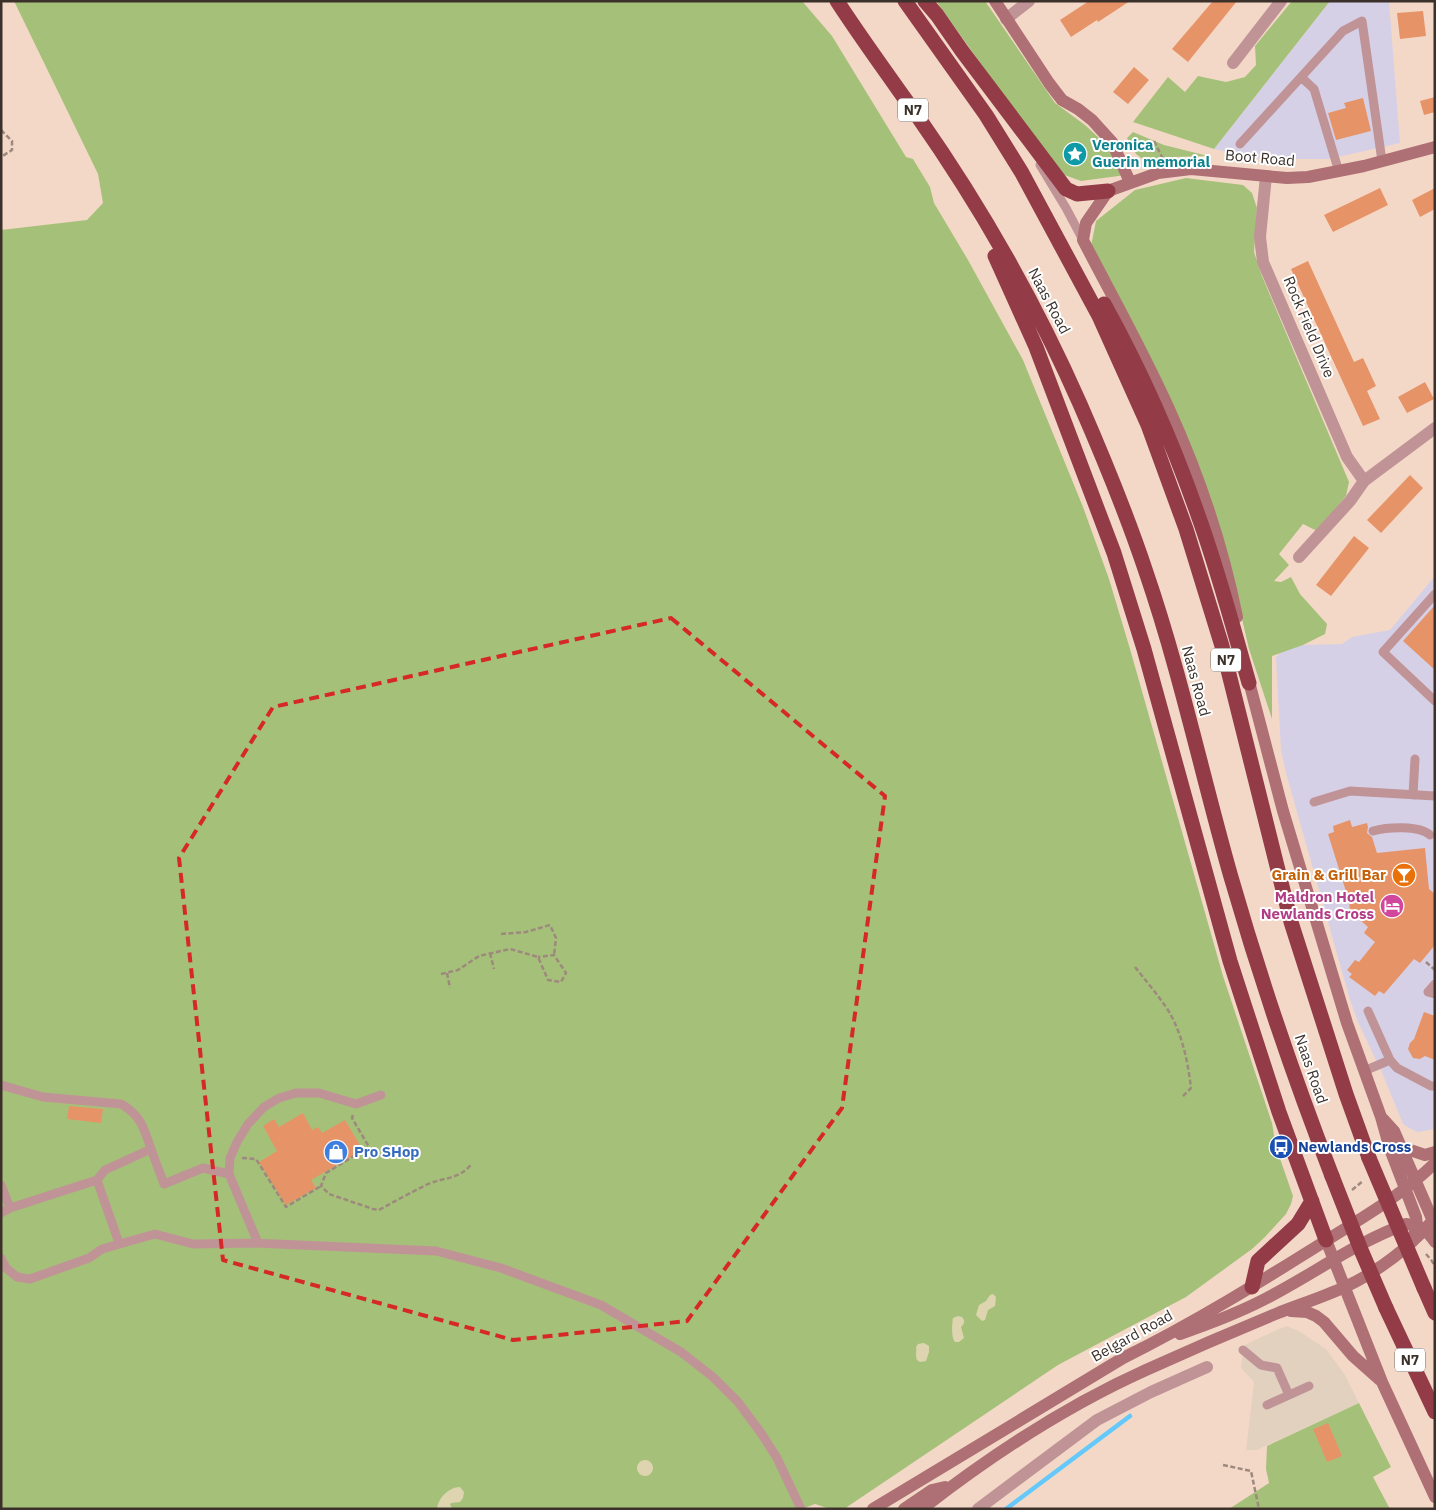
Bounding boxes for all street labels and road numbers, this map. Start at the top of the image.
road number: N7 [898,98,928,122]
street label: Boot Road [1224,145,1296,170]
street label: Naas Road [1024,265,1075,337]
street label: Rock Field Drive [1280,273,1339,380]
street label: Naas Road [1178,644,1215,718]
road number: N7 [1211,648,1241,672]
street label: Naas Road [1291,1032,1332,1106]
street label: Belgard Road [1088,1305,1176,1366]
road number: N7 [1395,1348,1425,1372]

